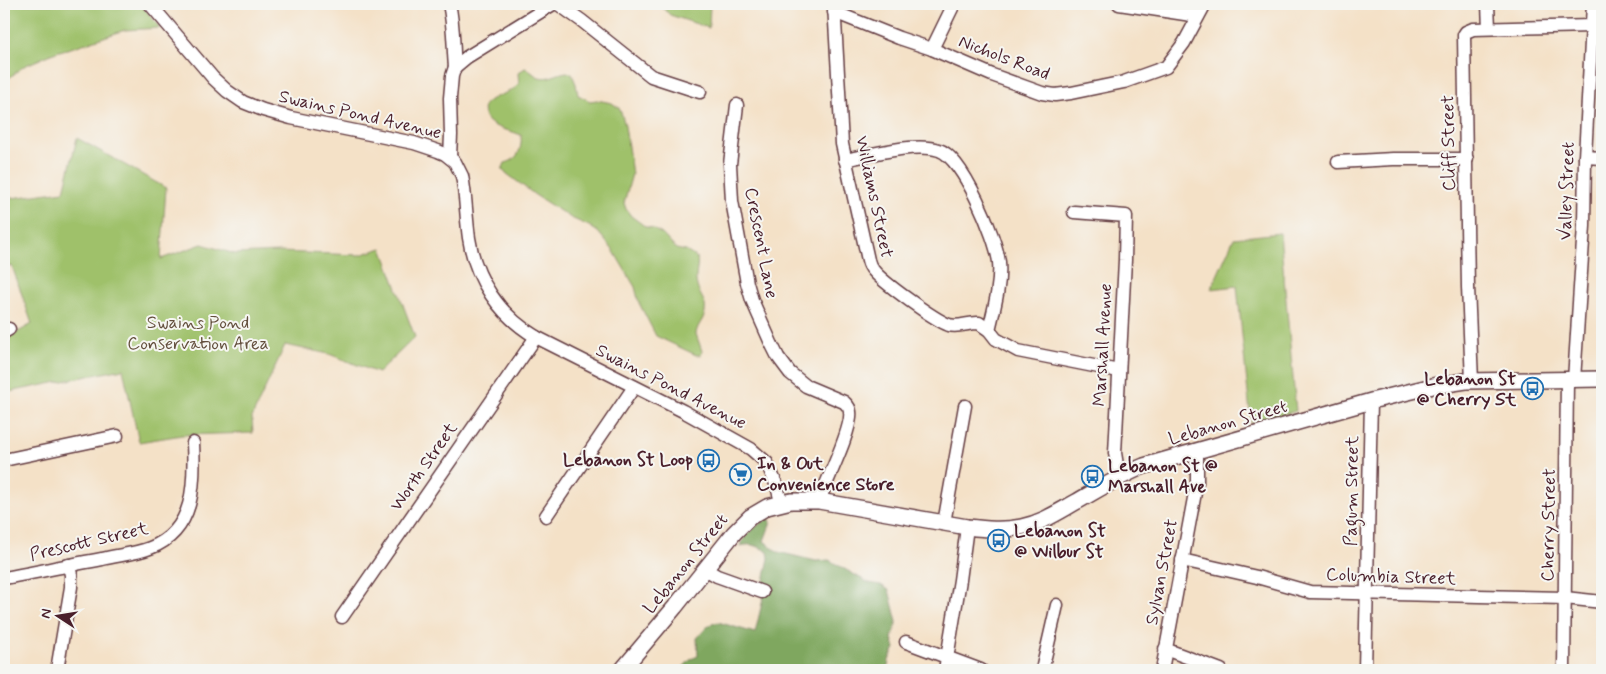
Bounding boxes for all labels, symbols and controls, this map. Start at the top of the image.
street label: Nichols Road [955,30,1053,86]
street label: Swains Pond Avenue [276,85,444,145]
street label: Cliff Street [1436,95,1462,191]
street label: Williams Street [849,134,899,260]
street label: Valley Street [1553,141,1581,241]
street label: Crescent Lane [738,186,784,300]
street label: Marshall Avenue [1088,283,1118,407]
park label: Swains Pond Conservation Area [127,311,269,356]
street label: Swains Pond Avenue [591,339,751,435]
place label: Lebanon St @ Cherry St [1416,367,1516,412]
bus stop icon: Lebanon St @ Cherry St [1520,377,1544,401]
street label: Lebanon Street [1166,395,1290,451]
street label: Worth Street [385,418,464,516]
street label: Pagum Street [1339,435,1367,546]
place label: Lebanon St Loop [563,448,693,472]
bus stop icon: Lebanon St Loop [697,448,721,472]
place label: In & Out Convenience Store [757,452,895,497]
place label: Lebanon St @ Marshall Ave [1108,454,1218,499]
supermarket icon: In & Out Convenience Store [729,462,753,486]
bus stop icon: Lebanon St @ Marshall Ave [1080,464,1104,488]
street label: Cherry Street [1536,468,1562,582]
street label: Lebanon Street [638,509,734,619]
street label: Prescott Street [27,517,151,567]
street label: Sylvan Street [1140,517,1184,627]
place label: Lebanon St @ Wilbur St [1014,519,1106,564]
bus stop icon: Lebanon St @ Wilbur St [986,529,1010,553]
street label: Columbia Street [1326,563,1457,591]
north arrow [32,592,82,642]
text: N [36,607,56,620]

